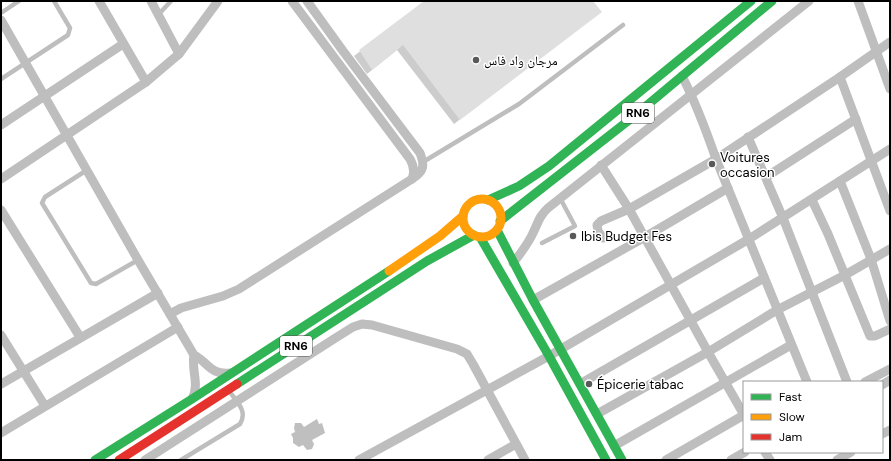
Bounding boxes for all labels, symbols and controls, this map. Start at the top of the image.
place label: مرجان واد فاس [484,52,558,69]
marker: مرجان واد فاس [471,55,481,65]
road number: RN6 [622,103,654,123]
place label: Voitures occasion [720,149,774,181]
marker: Voitures occasion [707,159,717,169]
place label: Ibis Budget Fes [581,228,672,245]
marker: Ibis Budget Fes [568,231,578,241]
road number: RN6 [280,336,312,356]
place label: Épicerie tabac [597,375,684,393]
marker: Épicerie tabac [584,379,594,389]
legend [743,381,883,453]
text: Fast [779,389,802,405]
text: Slow [779,409,805,425]
text: Jam [779,429,802,445]

